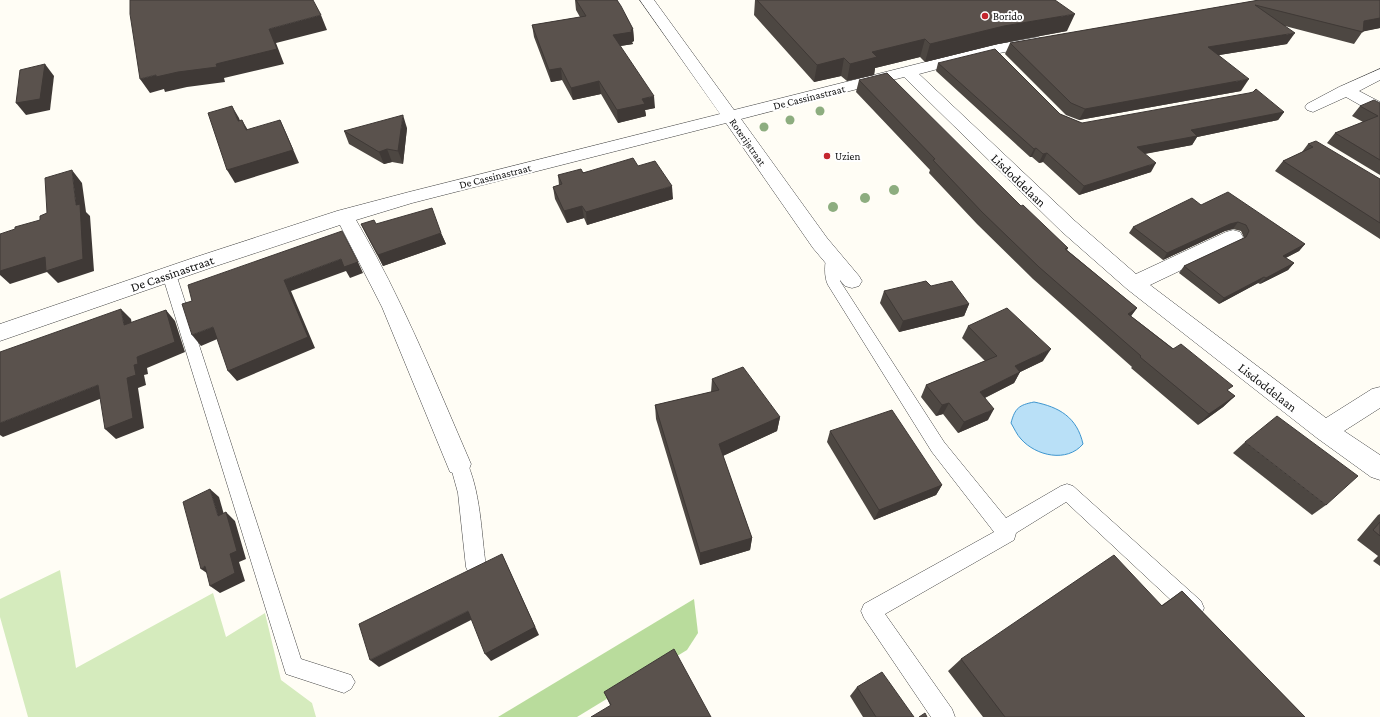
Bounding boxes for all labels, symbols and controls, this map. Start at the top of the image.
place label: Borido [993,10,1023,22]
marker: Borido [980,11,990,21]
street label: De Cassinastraat [772,82,847,112]
street label: Roterijstraat [727,116,769,169]
place label: Uzien [835,150,860,162]
marker: Uzien [822,151,832,161]
street label: Lisdoddelaan [988,151,1049,210]
street label: De Cassinastraat [458,161,533,191]
street label: De Cassinastraat [129,252,216,295]
street label: Lisdoddelaan [1235,360,1300,415]

